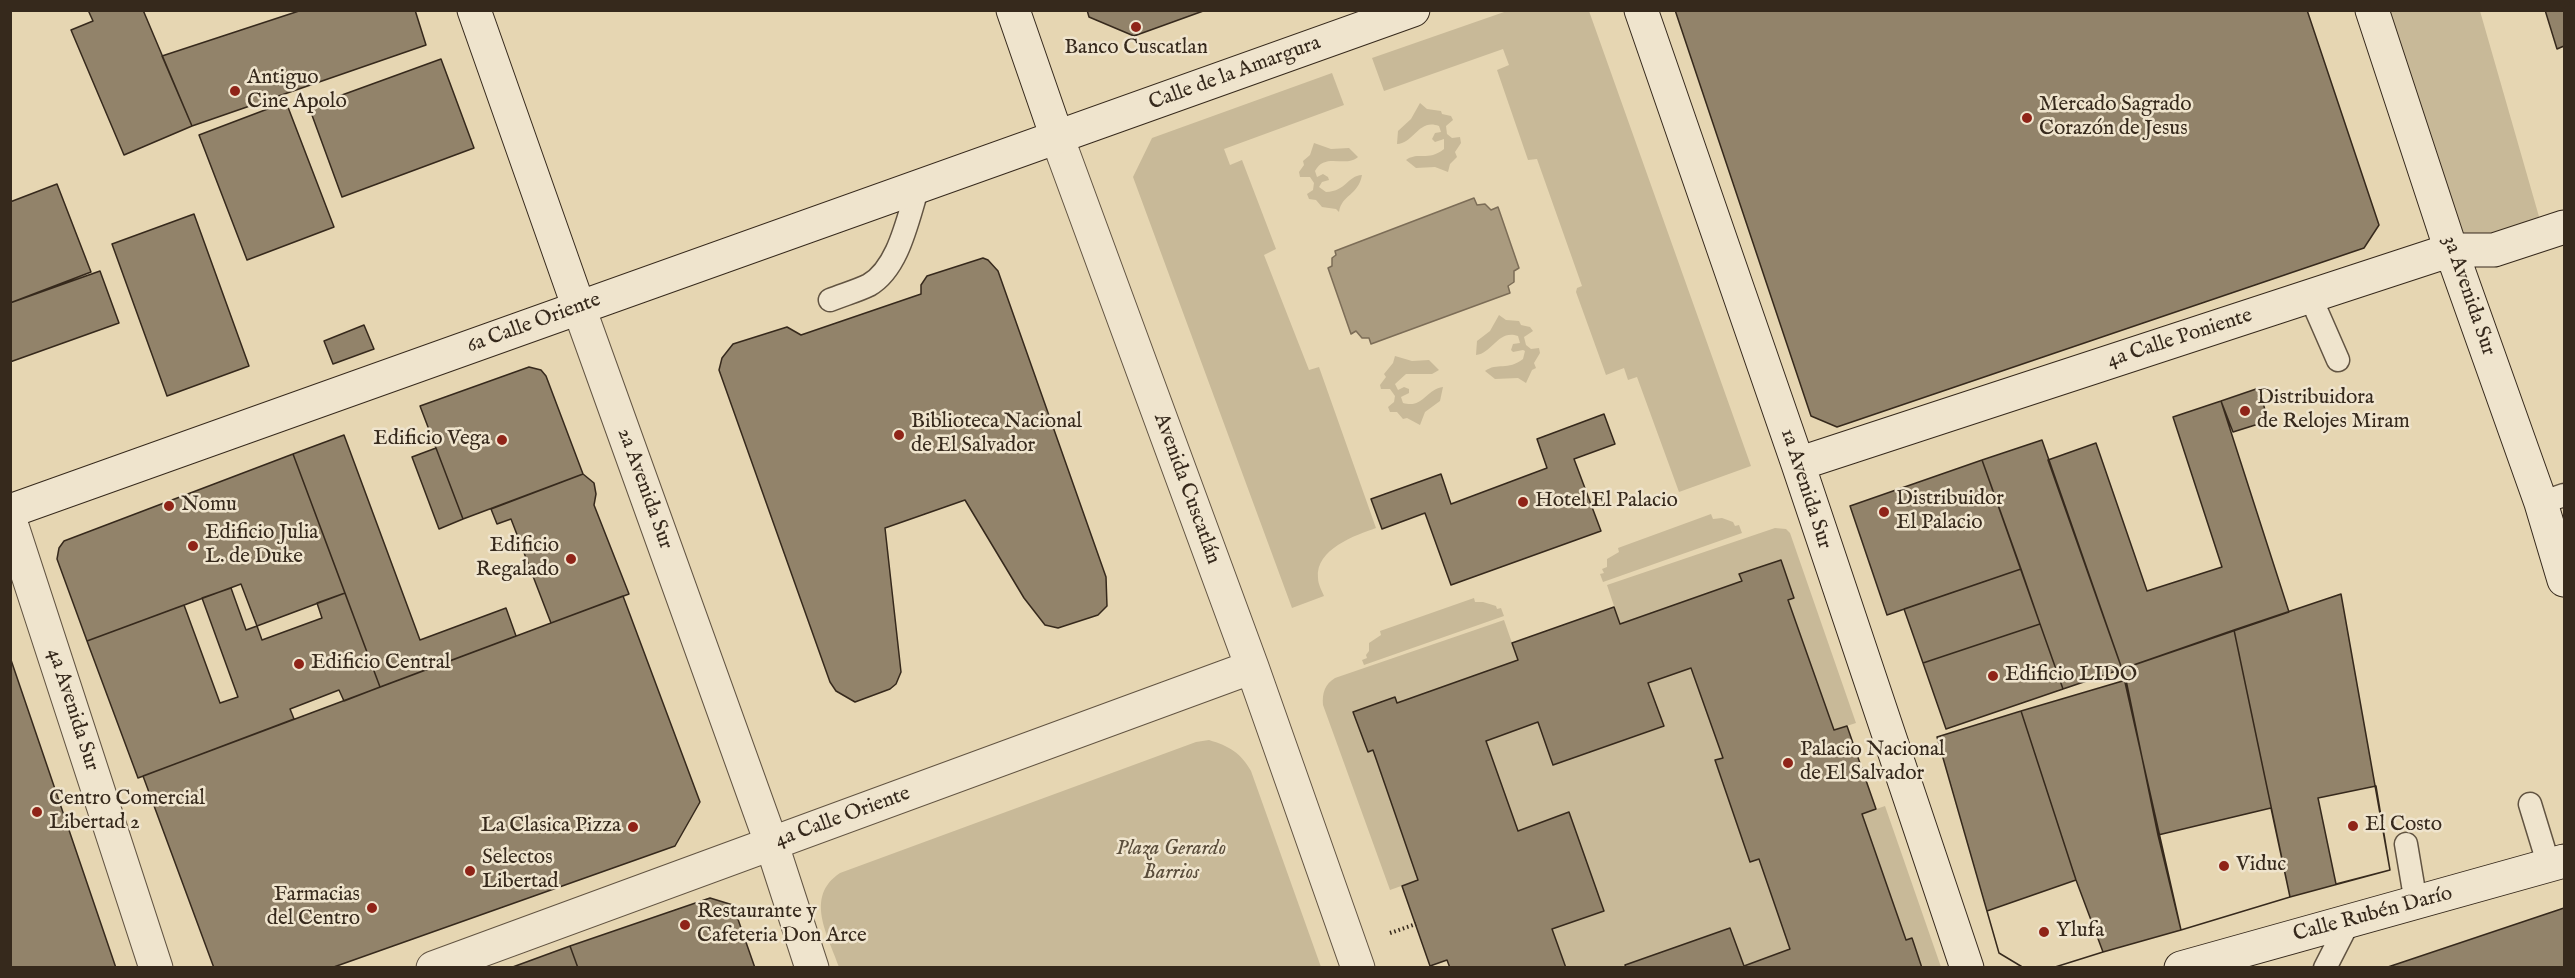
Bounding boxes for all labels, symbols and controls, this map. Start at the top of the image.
marker: Banco Cuscatlan [1129,20,1143,34]
street label: Calle de la Amargura [1146,31,1324,117]
place label: Banco Cuscatlan [1064,36,1208,62]
place label: Antiguo Cine Apolo [247,66,347,116]
marker: Antiguo Cine Apolo [228,84,242,98]
place label: Mercado Sagrado Corazón de Jesus [2039,93,2192,143]
marker: Mercado Sagrado Corazón de Jesus [2020,111,2034,125]
street label: 3a Avenida Sur [2436,233,2500,359]
street label: 6a Calle Oriente [464,288,604,360]
street label: 4a Calle Poniente [2104,304,2256,374]
place label: Distribuidora de Relojes Miram [2257,386,2410,436]
marker: Distribuidora de Relojes Miram [2238,404,2252,418]
place label: Biblioteca Nacional de El Salvador [911,410,1082,460]
street label: Avenida Cuscatlán [1147,410,1225,568]
street label: 2a Avenida Sur [610,425,678,553]
street label: 1a Avenida Sur [1774,426,1836,552]
place label: Edificio Vega [373,427,490,453]
marker: Biblioteca Nacional de El Salvador [892,428,906,442]
marker: Edificio Vega [495,433,509,447]
place label: Distribuidor El Palacio [1896,487,2004,537]
place label: Hotel El Palacio [1535,489,1678,515]
place label: Nomu [181,493,237,519]
marker: Hotel El Palacio [1516,495,1530,509]
marker: Nomu [162,499,176,513]
marker: Distribuidor El Palacio [1877,505,1891,519]
place label: Edificio Julia L. de Duke [205,521,318,571]
place label: Edificio Regalado [476,534,559,584]
marker: Edificio Julia L. de Duke [186,539,200,553]
marker: Edificio Regalado [564,552,578,566]
street label: 4a Avenida Sur [40,645,104,775]
place label: Edificio Central [311,651,451,677]
marker: Edificio Central [292,657,306,671]
place label: Edificio LIDO [2005,663,2137,689]
marker: Edificio LIDO [1986,669,2000,683]
place label: Palacio Nacional de El Salvador [1800,738,1945,788]
marker: Palacio Nacional de El Salvador [1781,756,1795,770]
street label: 4a Calle Oriente [772,782,914,854]
place label: Centro Comercial Libertad 2 [49,787,205,837]
marker: Centro Comercial Libertad 2 [30,805,44,819]
place label: El Costo [2365,813,2442,839]
place label: La Clasica Pizza [481,814,621,840]
marker: El Costo [2346,819,2360,833]
marker: La Clasica Pizza [626,820,640,834]
park label: Plaza Gerardo Barrios [1116,837,1226,887]
place label: Selectos Libertad [482,846,559,896]
place label: Viduc [2236,853,2286,879]
marker: Viduc [2217,859,2231,873]
marker: Selectos Libertad [463,864,477,878]
street label: Calle Rubén Darío [2291,882,2455,948]
place label: Farmacias del Centro [267,883,360,933]
place label: Restaurante y Cafeteria Don Arce [697,900,867,950]
marker: Farmacias del Centro [365,901,379,915]
marker: Restaurante y Cafeteria Don Arce [678,918,692,932]
place label: Ylufa [2056,919,2104,945]
marker: Ylufa [2037,925,2051,939]

